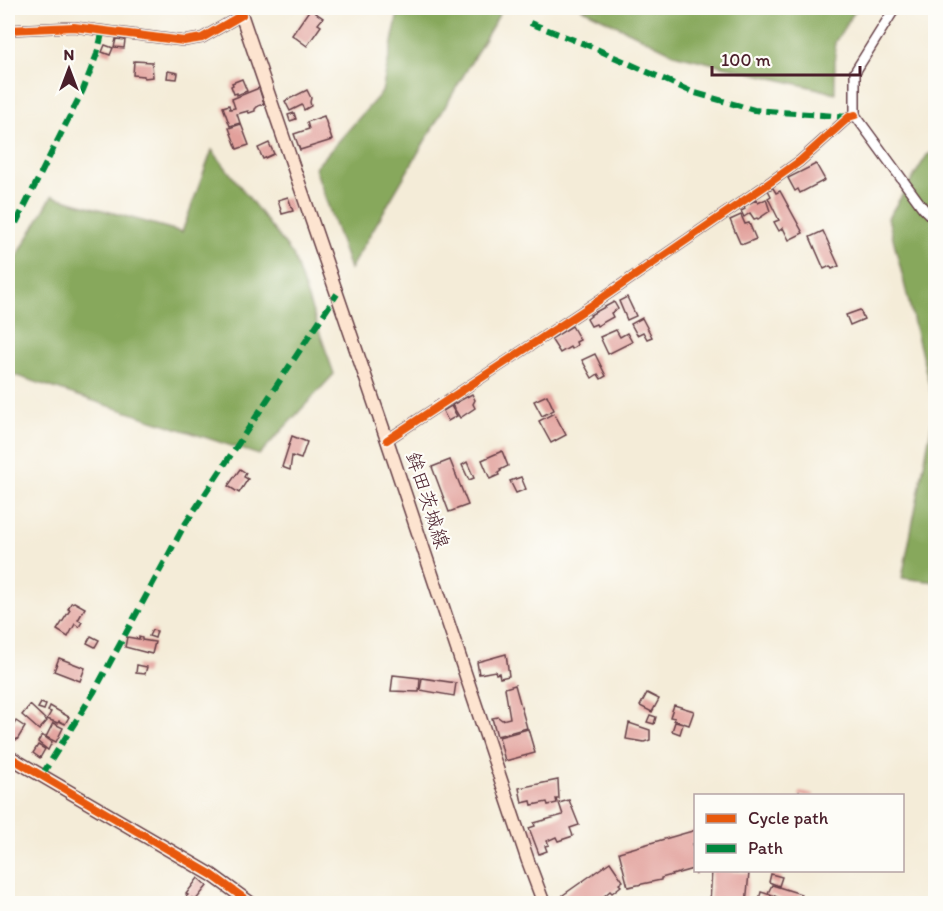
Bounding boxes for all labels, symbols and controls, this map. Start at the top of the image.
north arrow [39,39,99,99]
scale bar [712,39,860,77]
text: N [64,45,74,64]
text: 100 m [721,49,771,71]
street label: 鉾田茨城線 [401,449,455,551]
legend [694,794,904,872]
text: Cycle path [748,807,829,829]
text: Path [748,837,783,859]

